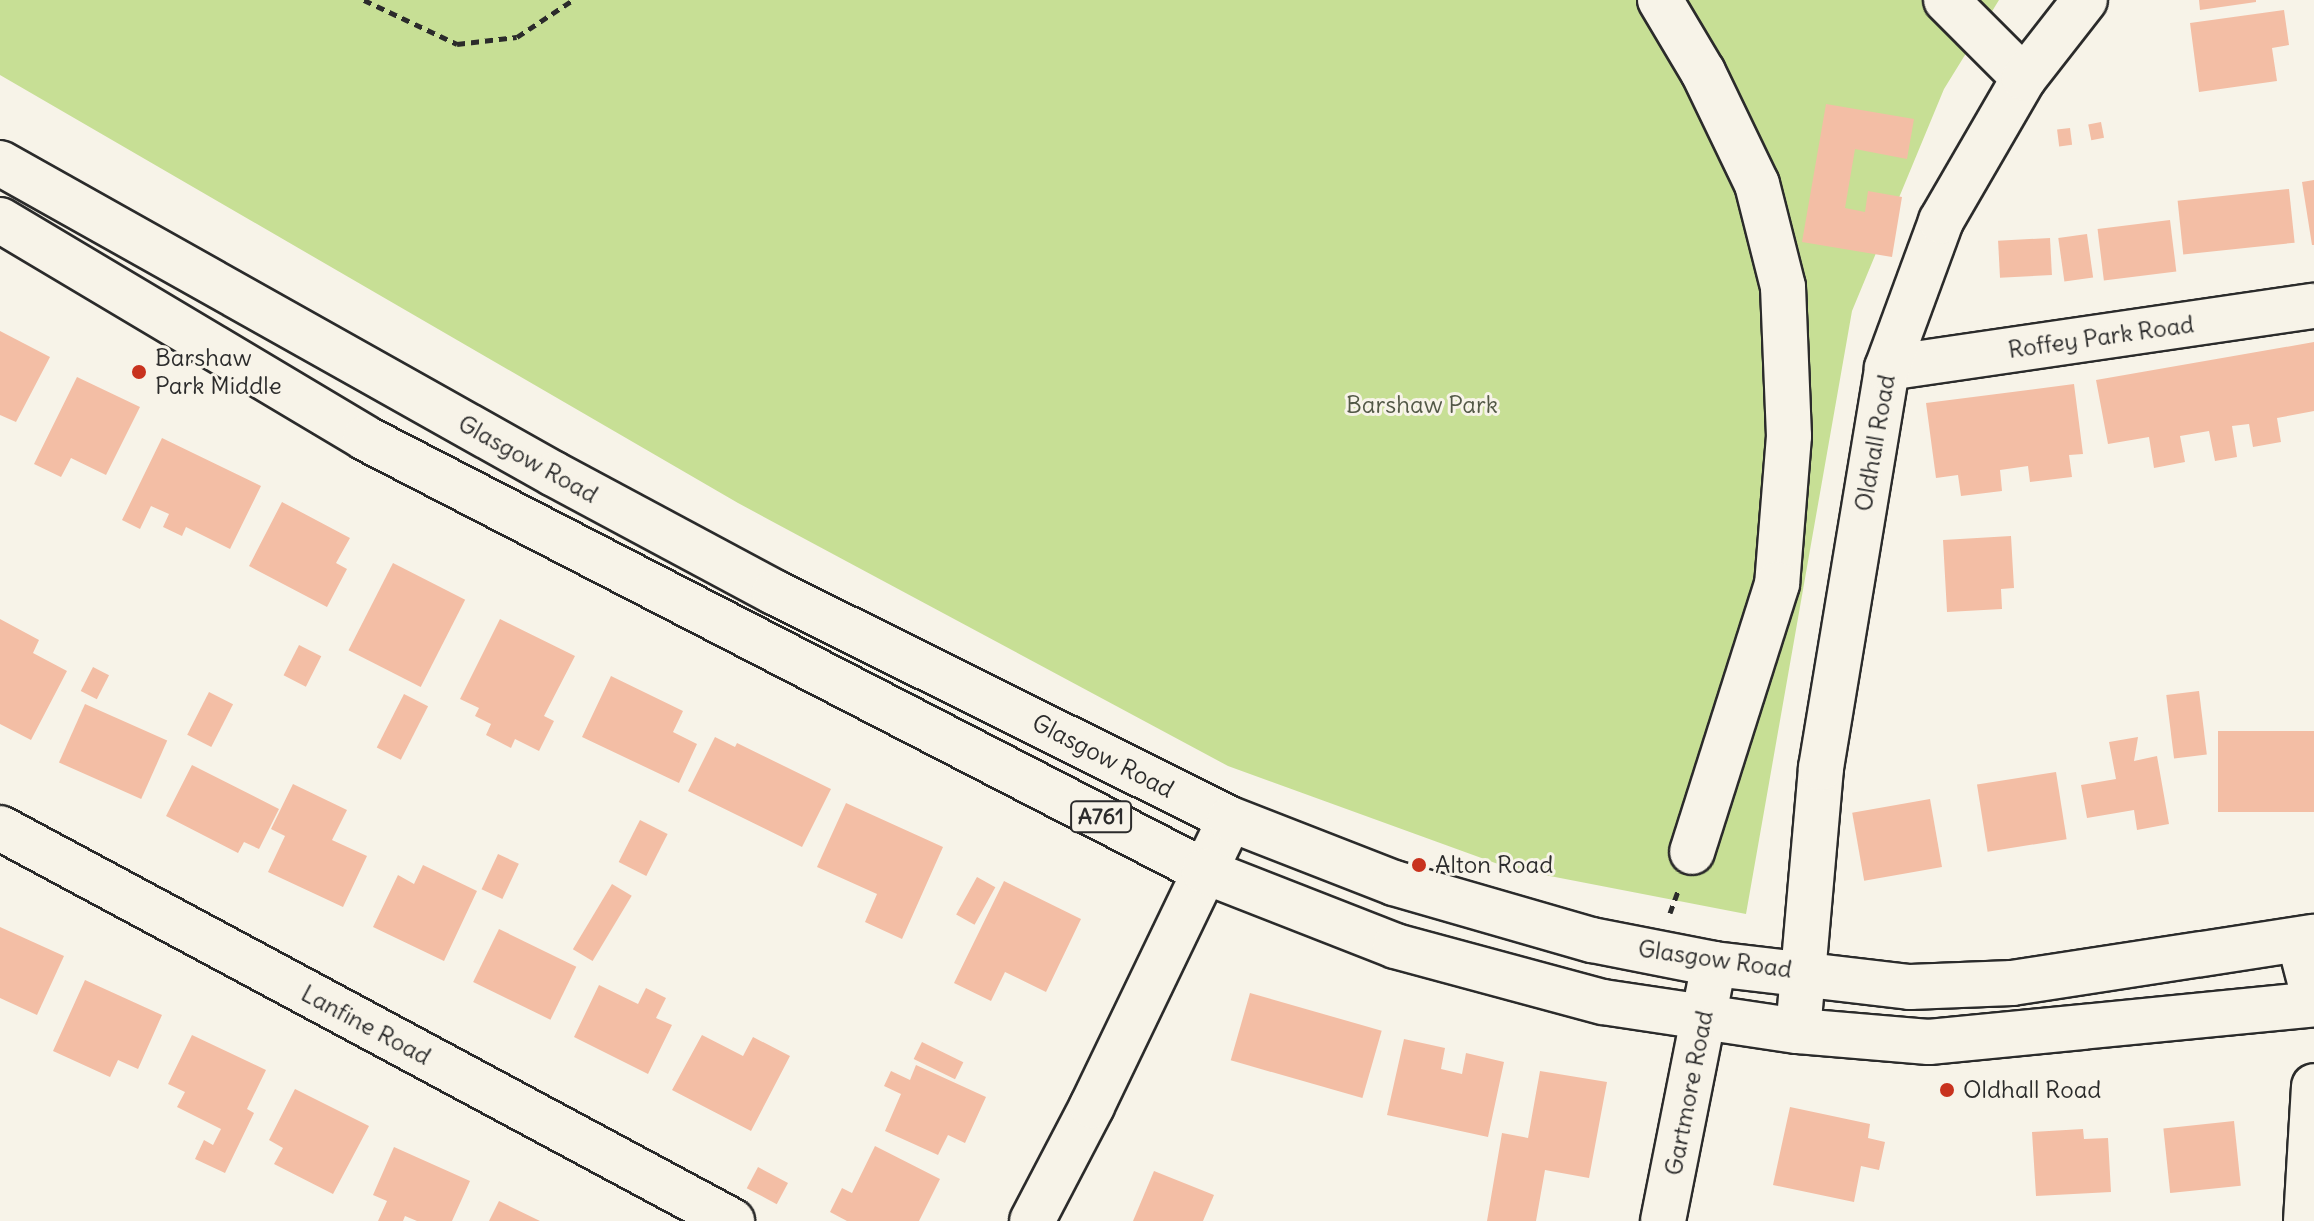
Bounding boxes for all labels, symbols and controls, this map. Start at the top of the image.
street label: Roffey Park Road [2006,310,2196,364]
place label: Barshaw Park Middle [155,344,282,400]
marker: Barshaw Park Middle [130,363,148,381]
street label: Oldhall Road [1849,372,1901,514]
park label: Barshaw Park [1346,391,1498,419]
street label: Glasgow Road [453,409,603,509]
street label: Glasgow Road [1027,708,1179,804]
road number: A761 [1069,799,1133,835]
place label: Alton Road [1435,851,1553,879]
marker: Alton Road [1410,856,1428,874]
street label: Glasgow Road [1636,934,1794,984]
street label: Lanfine Road [296,979,436,1071]
street label: Gartmore Road [1659,1008,1719,1178]
place label: Oldhall Road [1963,1076,2101,1104]
marker: Oldhall Road [1938,1081,1956,1099]

